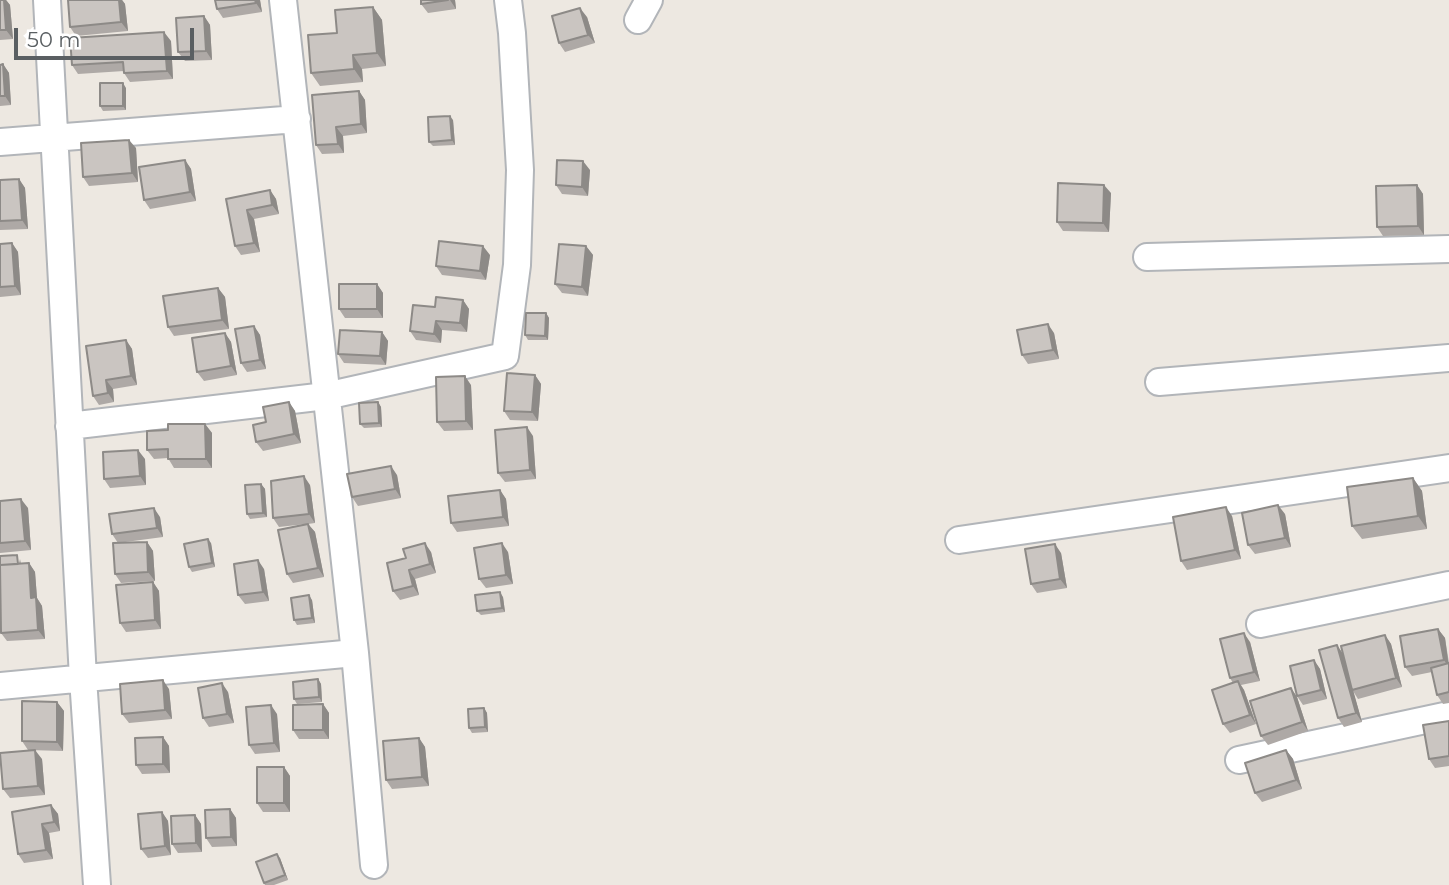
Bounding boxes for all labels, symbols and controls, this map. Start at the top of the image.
scale bar [18,14,198,58]
text: 50 m [27,27,81,52]

